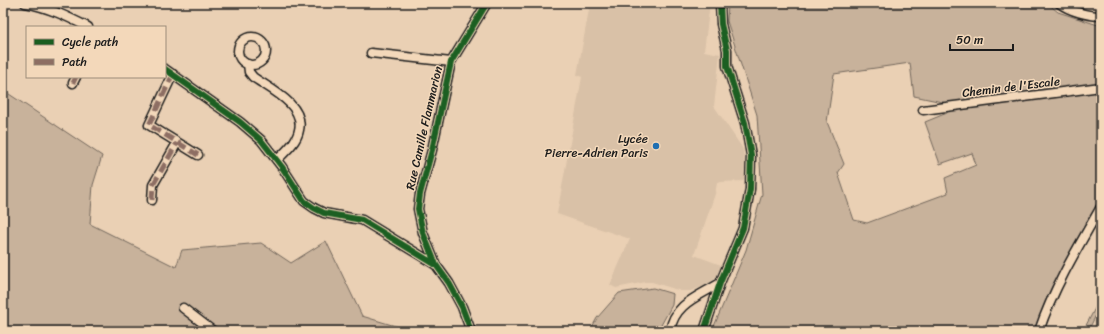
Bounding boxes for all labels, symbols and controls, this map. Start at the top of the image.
legend [26,26,166,78]
scale bar [950,26,1013,52]
text: 50 m [956,29,983,51]
text: Cycle path [62,31,118,53]
text: Path [62,51,87,73]
street label: Rue Camille Flammarion [399,64,449,192]
street label: Chemin de l'Escale [961,70,1061,104]
place label: Lycée Pierre-Adrien Paris [545,128,648,164]
marker: Lycée Pierre-Adrien Paris [651,141,661,151]

